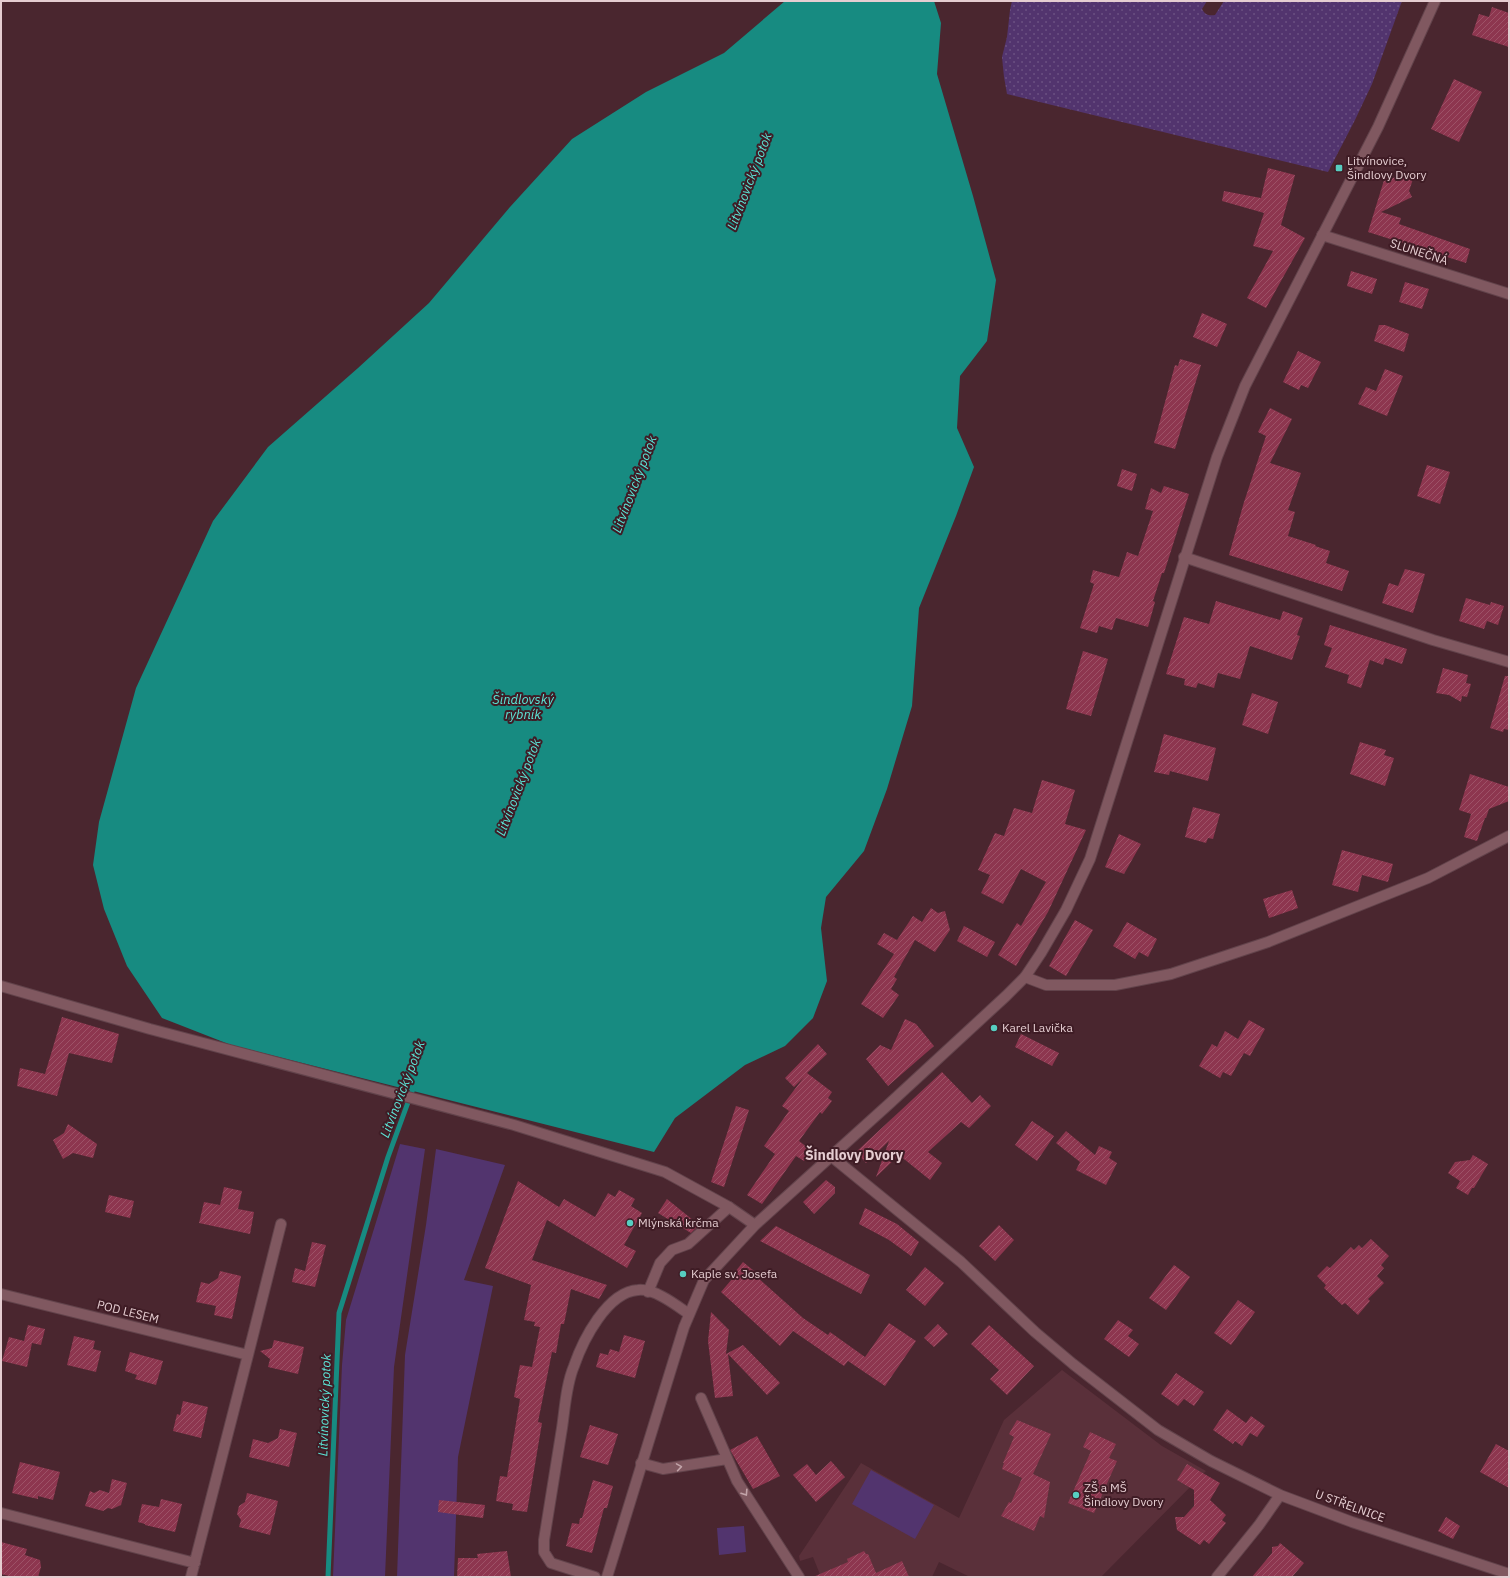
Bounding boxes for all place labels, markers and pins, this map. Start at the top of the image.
place label: Litvínovice, Šindlovy Dvory [1347,153,1426,182]
marker: Litvínovice, Šindlovy Dvory [1334,163,1344,173]
place label: Karel Lavička [1002,1020,1073,1035]
marker: Karel Lavička [989,1023,999,1033]
place label: Mlýnská krčma [638,1215,719,1230]
marker: Mlýnská krčma [625,1218,635,1228]
place label: Kaple sv. Josefa [691,1266,778,1281]
marker: Kaple sv. Josefa [678,1269,688,1279]
place label: ZŠ a MŠ Šindlovy Dvory [1084,1480,1163,1509]
marker: ZŠ a MŠ Šindlovy Dvory [1071,1490,1081,1500]

